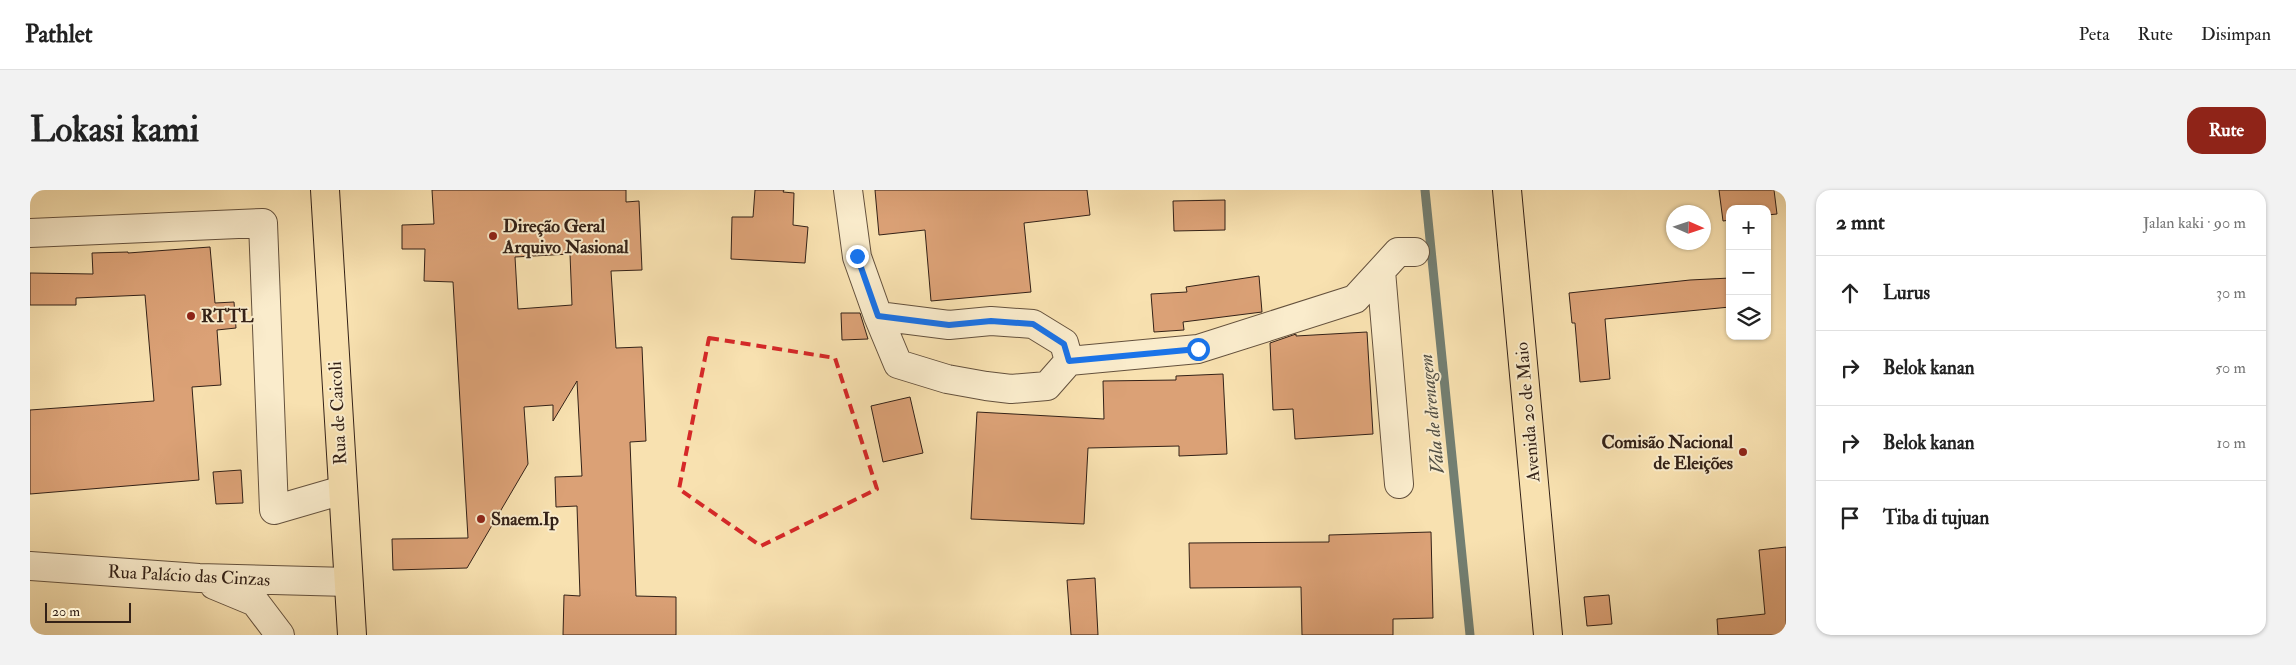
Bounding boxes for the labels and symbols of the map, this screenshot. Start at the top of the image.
north arrow [1666,205,1711,250]
place label: Direção Geral Arquivo Nasional [502,215,629,259]
marker: Direção Geral Arquivo Nasional [487,230,499,242]
route end [846,245,869,268]
place label: RTTL [201,305,255,328]
marker: RTTL [185,310,197,322]
route start [1187,338,1210,361]
street label: Avenida 20 de Maio [1510,341,1546,484]
water label: Vala de drenagem [1414,352,1450,475]
street label: Rua de Caicoli [324,360,352,465]
place label: Comisão Nacional de Eleições [1601,431,1733,475]
marker: Comisão Nacional de Eleições [1737,446,1749,458]
place label: Snaem.Ip [491,508,559,531]
marker: Snaem.Ip [475,513,487,525]
street label: Rua Palácio das Cinzas [107,560,271,592]
scale bar [45,600,131,623]

